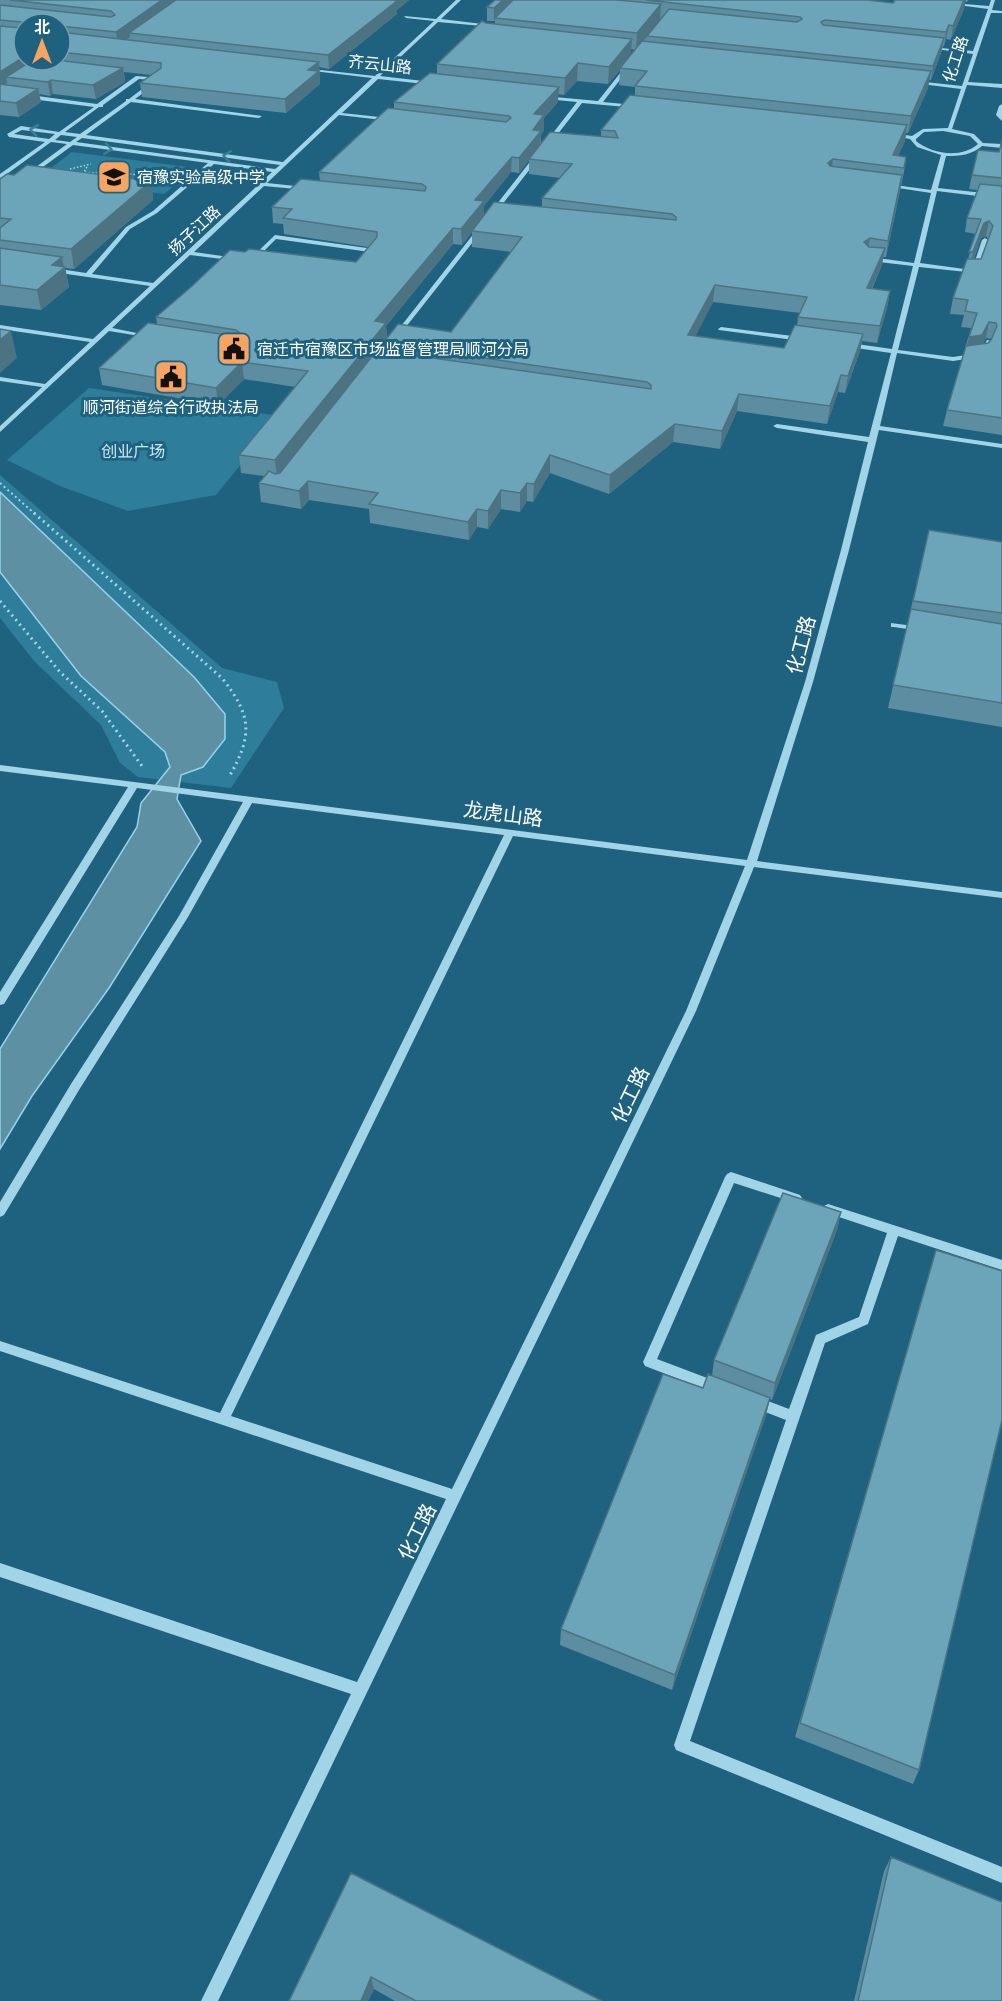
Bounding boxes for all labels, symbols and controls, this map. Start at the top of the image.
north arrow [12,12,72,72]
text: 北 [34,18,50,36]
street label: 化工路 [939,33,971,85]
street label: 齐云山路 [347,52,413,76]
one-way arrow [29,124,38,136]
one-way arrow [104,142,113,154]
one-way arrow [222,150,232,162]
school or university icon: 宿豫实验高级中学 [96,159,132,195]
place label: 宿豫实验高级中学 [137,168,265,186]
street label: 扬子江路 [164,202,224,258]
public building icon: 宿迁市宿豫区市场监督管理局顺河分局 [216,331,252,367]
place label: 宿迁市宿豫区市场监督管理局顺河分局 [257,340,529,358]
public building icon: 顺河街道综合行政执法局 [153,359,189,395]
place label: 顺河街道综合行政执法局 [83,398,259,416]
park label: 创业广场 [101,442,165,460]
street label: 化工路 [782,613,819,677]
street label: 龙虎山路 [462,797,544,830]
street label: 化工路 [606,1063,653,1127]
street label: 化工路 [393,1500,440,1564]

